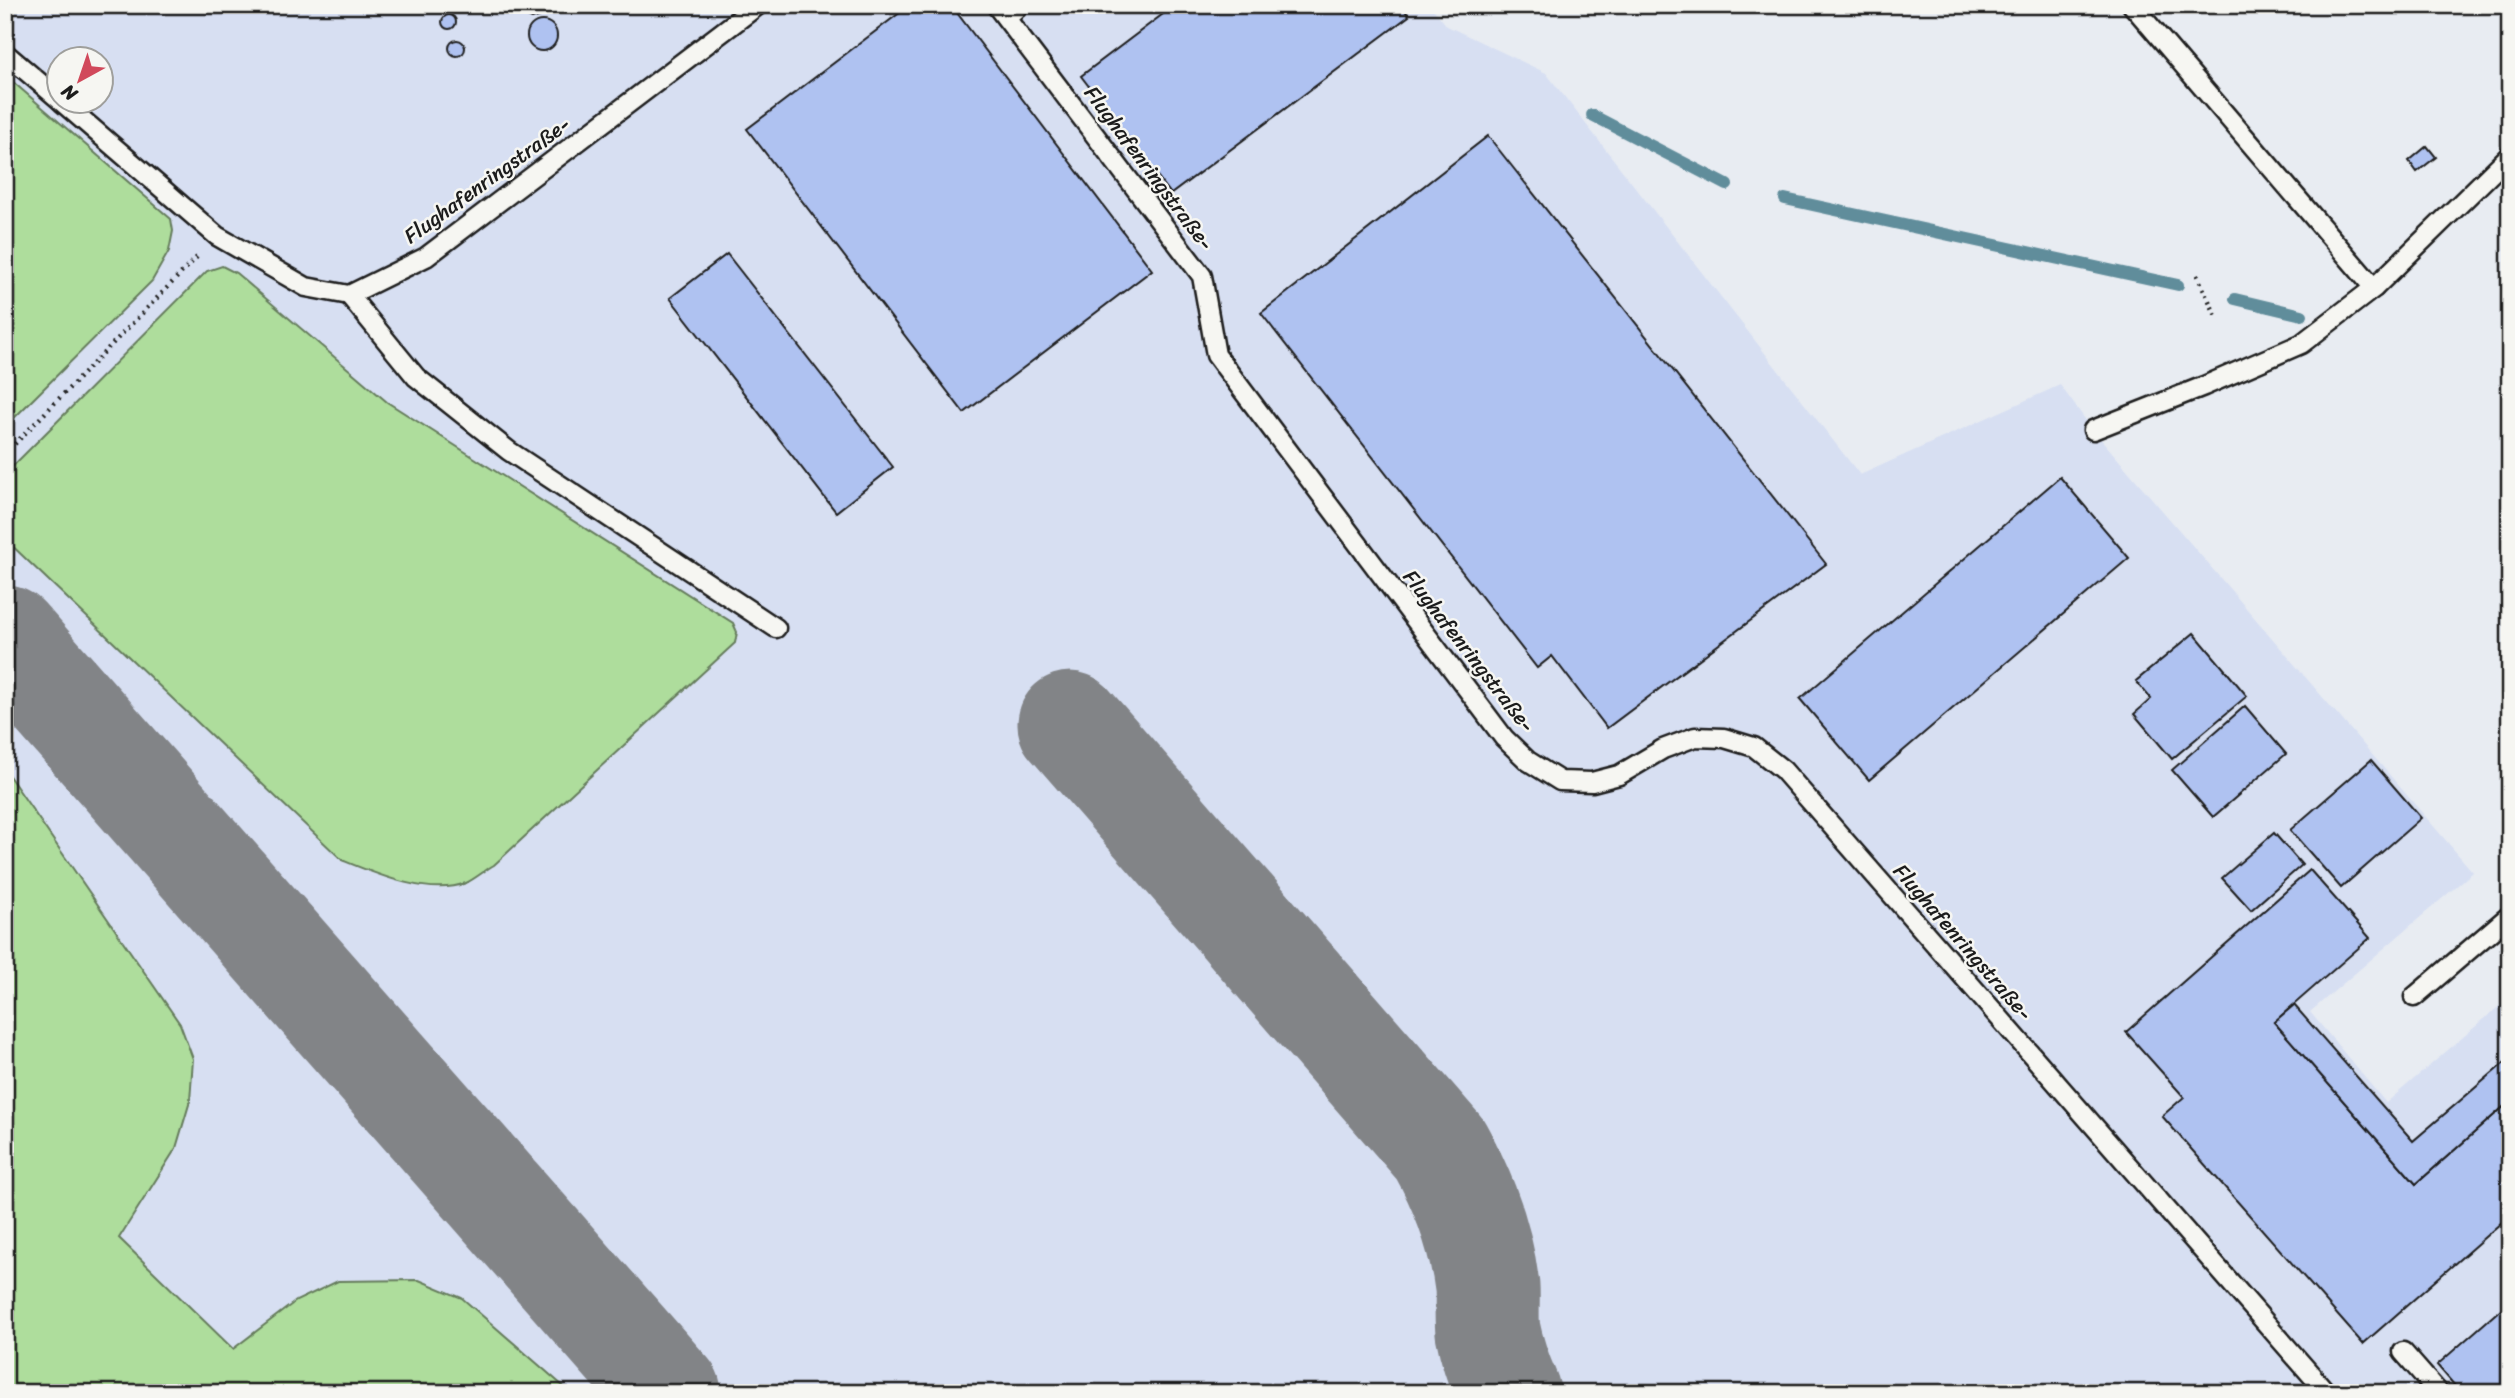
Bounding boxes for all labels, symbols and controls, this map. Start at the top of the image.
north arrow [46,46,116,116]
text: N [53,75,86,110]
street label: Flughafenringstraße- [1074,77,1224,259]
street label: Flughafenringstraße- [395,106,579,254]
street label: Flughafenringstraße- [1393,561,1545,741]
street label: Flughafenringstraße- [1883,854,2043,1030]

